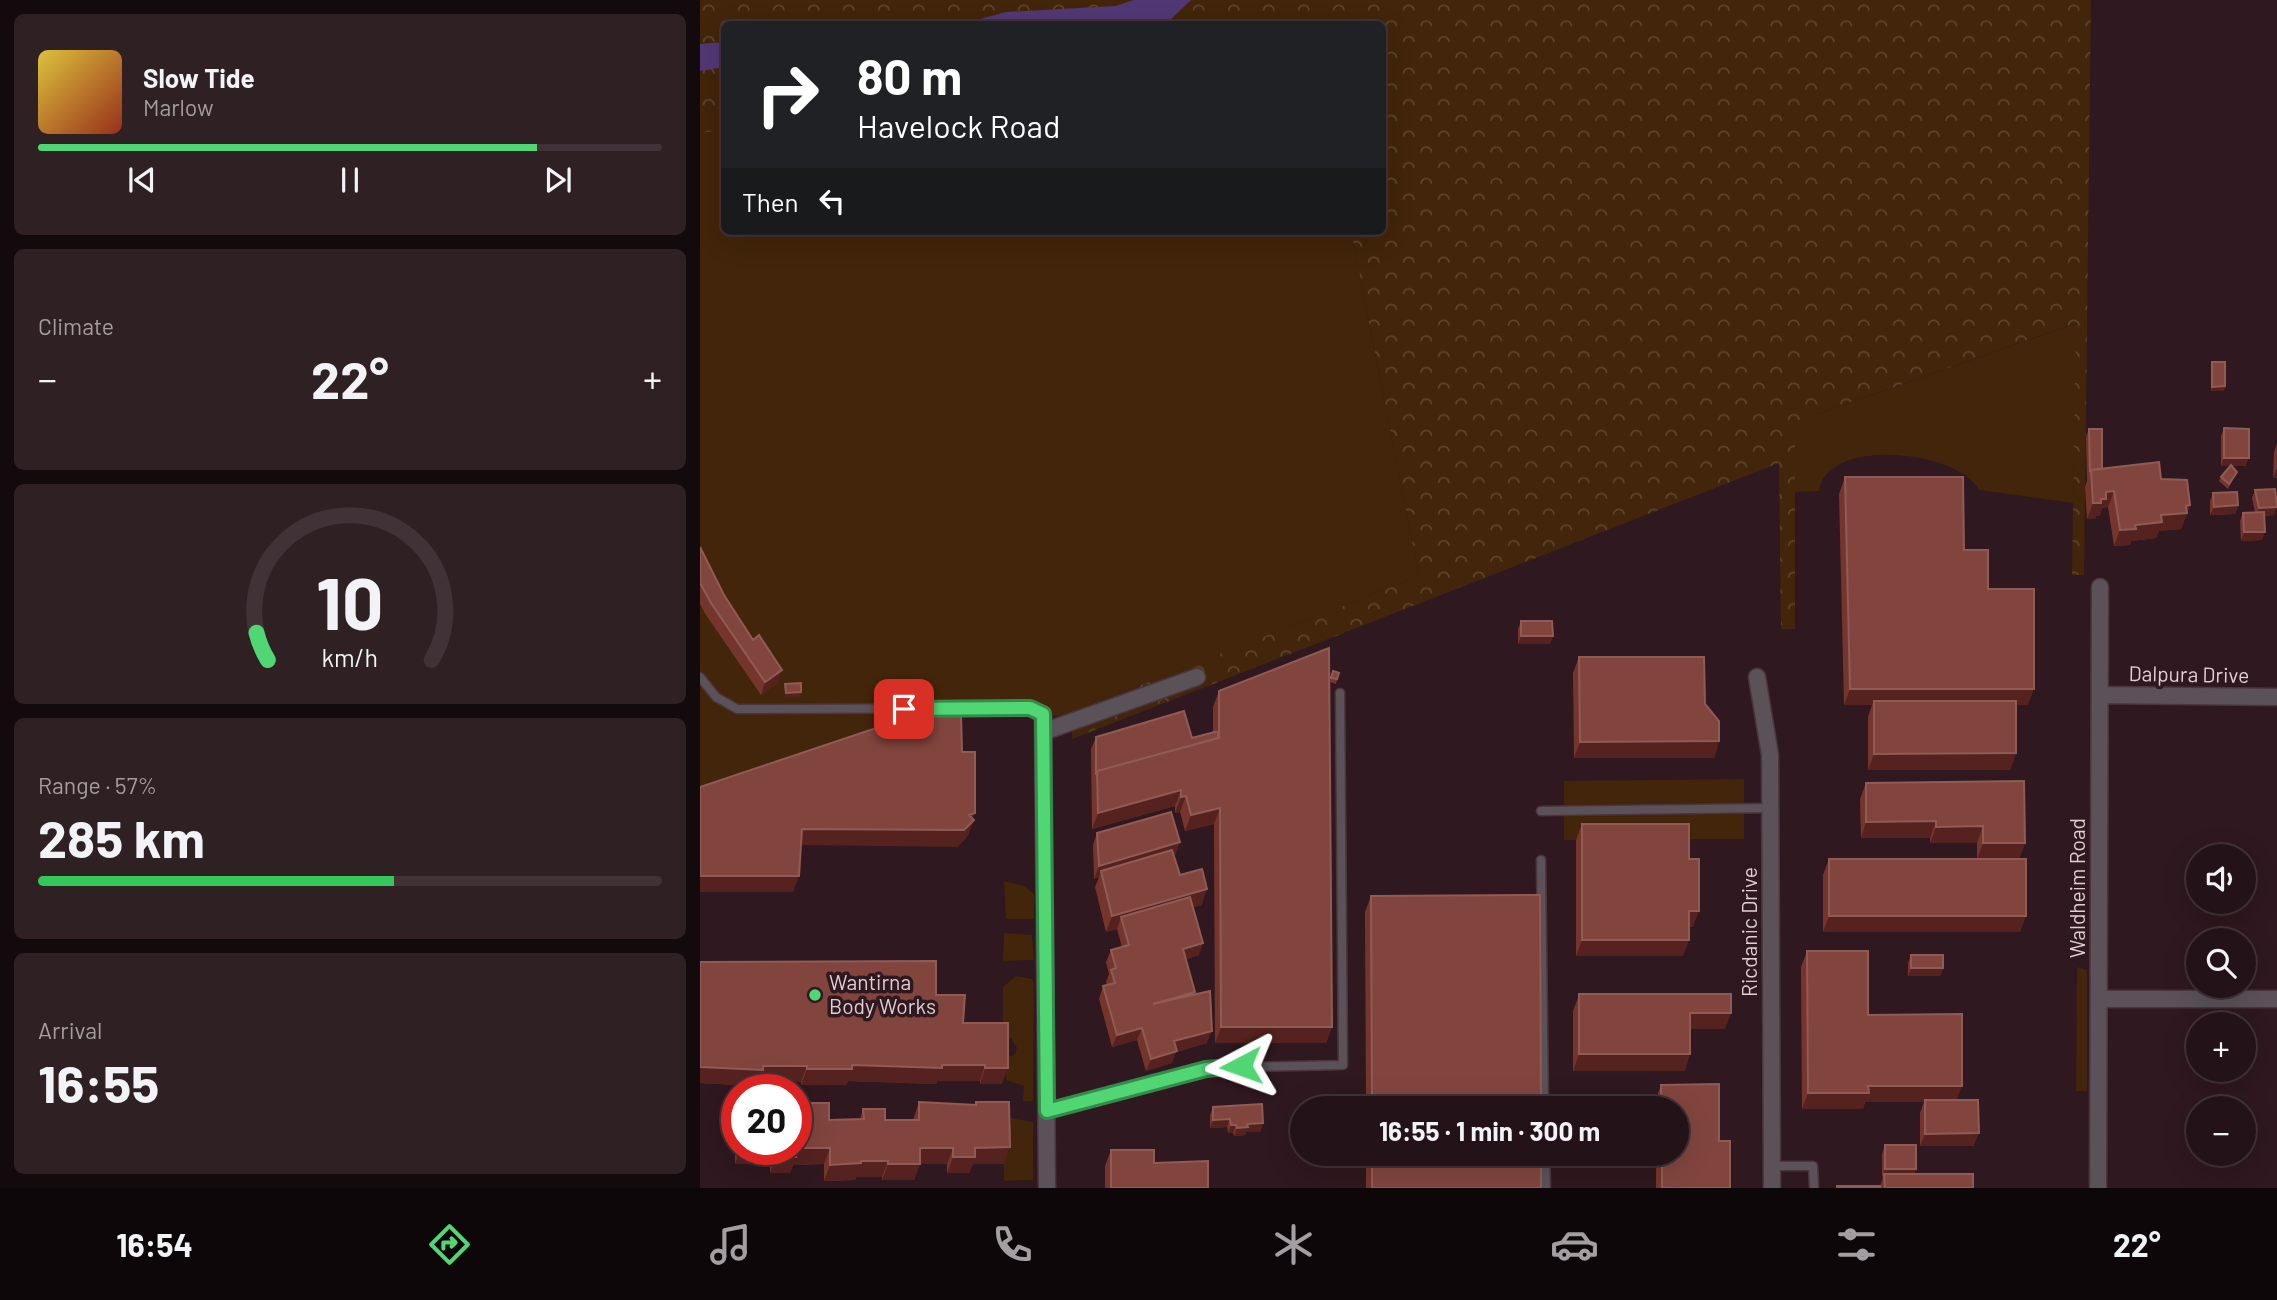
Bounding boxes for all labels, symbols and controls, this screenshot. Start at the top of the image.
text: 80 m [857,46,962,105]
icon: right [742,49,833,140]
text: Slow Tide [143,62,255,93]
text: Marlow [143,93,214,121]
text: Havelock Road [857,106,1060,144]
icon: previous [123,161,161,199]
icon: pause [331,161,369,199]
icon: next [539,161,577,199]
icon: left [813,182,851,220]
text: Then [742,186,799,217]
text: Climate [38,312,114,340]
text: 22° [311,347,389,409]
text: − [38,355,57,401]
text: + [643,355,662,401]
text: 10 [316,557,384,645]
text: km/h [322,642,378,672]
street label: Dalpura Drive [2129,660,2250,687]
pin [874,679,934,739]
icon: arrive [885,690,923,728]
text: Range · 57% [38,771,157,799]
text: 285 km [38,806,205,868]
street label: Waldheim Road [2064,818,2089,958]
map controls [2186,844,2256,1166]
button: sound [2186,844,2256,914]
street label: Ricdanic Drive [1736,867,1761,997]
button: search [2186,928,2256,998]
place label: Wantirna Body Works [829,969,936,1018]
marker: Wantirna Body Works [807,987,823,1003]
button: + [2186,1012,2256,1082]
text: Arrival [38,1016,102,1044]
position arrow [1204,1029,1278,1103]
text: 16:55 [38,1051,159,1113]
speed limit sign: 20 [721,1074,812,1165]
button: − [2186,1096,2256,1166]
text: 16:55 · 1 min · 300 m [1379,1115,1600,1146]
icon: directions [425,1220,474,1269]
icon: music [706,1220,755,1269]
icon: phone [988,1220,1037,1269]
icon: climate [1269,1220,1318,1269]
icon: car [1550,1220,1599,1269]
icon: filters [1832,1220,1881,1269]
text: 16:54 [116,1225,193,1263]
text: 22° [2113,1225,2161,1263]

